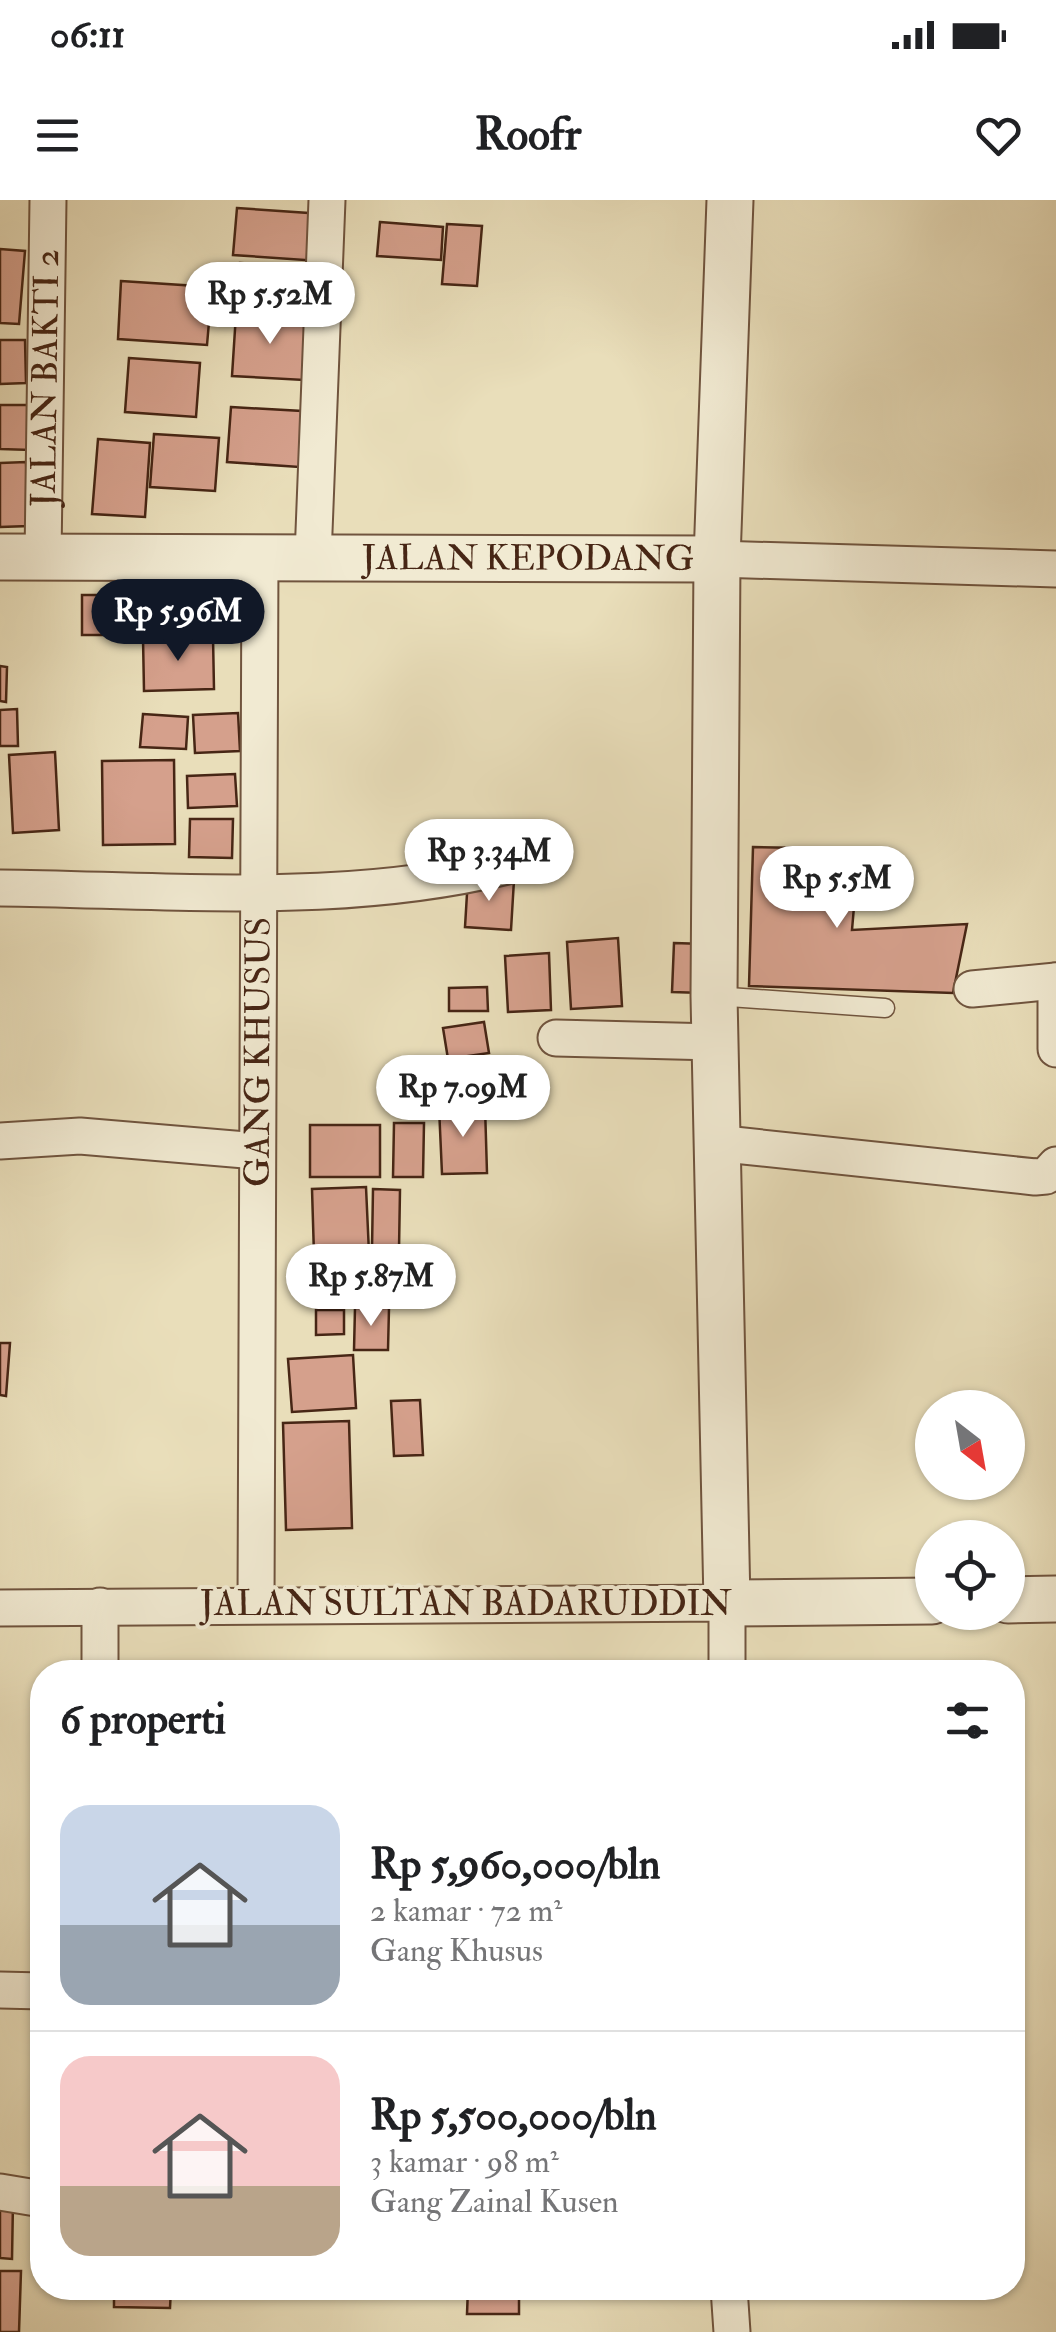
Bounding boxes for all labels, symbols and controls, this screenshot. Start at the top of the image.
text: 06:11 [50,11,125,59]
text: Roofr [475,107,581,163]
icon: menu [30,108,85,163]
icon: heart [971,108,1026,163]
street label: JALAN BAKTI 2 [22,249,69,508]
pin: Rp 5.52M [167,262,373,347]
text: Rp 5.52M [207,274,333,314]
street label: JALAN KEPODANG [361,536,694,581]
pin: Rp 5.96M [75,579,281,664]
text: Rp 5.96M [113,591,243,631]
pin: Rp 3.34M [386,819,592,904]
text: Rp 3.34M [427,831,551,871]
pin: Rp 5.5M [745,846,929,931]
text: Rp 5.5M [782,858,892,898]
street label: GANG KHUSUS [236,917,281,1187]
pin: Rp 7.09M [360,1055,566,1140]
text: Rp 7.09M [398,1067,528,1107]
pin: Rp 5.87M [268,1244,474,1329]
text: Rp 5.87M [308,1256,434,1296]
north arrow [915,1390,1025,1500]
map controls [915,1390,1025,1630]
button: locate [915,1520,1025,1630]
street label: JALAN SULTAN BADARUDDIN [199,1582,733,1626]
icon: filters [940,1693,995,1748]
text: 6 properti [60,1694,226,1746]
text: Rp 5,960,000/bln [370,1839,660,1891]
icon: home [140,1845,260,1965]
text: 2 kamar · 72 m² [370,1891,562,1931]
text: Gang Khusus [370,1931,543,1971]
text: Rp 5,500,000/bln [370,2090,657,2142]
icon: home [140,2096,260,2216]
text: 3 kamar · 98 m² [370,2142,559,2182]
text: Gang Zainal Kusen [370,2182,619,2222]

